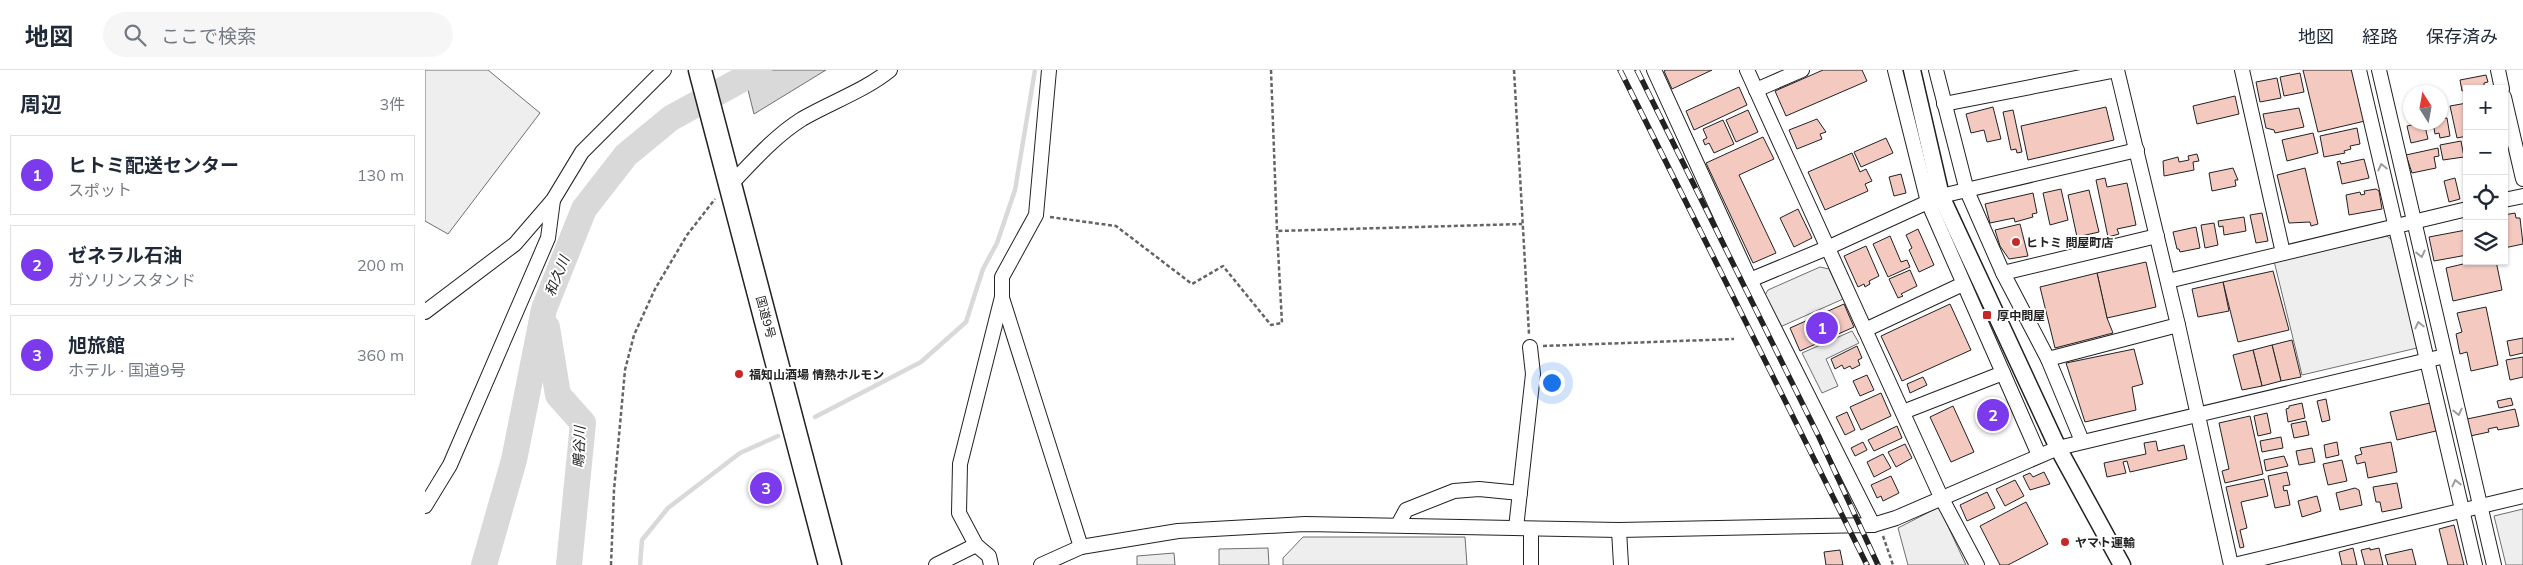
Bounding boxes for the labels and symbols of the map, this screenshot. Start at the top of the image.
north arrow [2403,85,2448,130]
one-way arrow [2377,163,2388,172]
place label: ヒトミ 問屋町店 [2026,235,2113,250]
marker: ヒトミ 問屋町店 [2010,236,2022,248]
one-way arrow [2415,249,2426,258]
water label: 和久川 [541,251,574,299]
street label: 国道9号 [753,294,779,340]
place label: 厚中問屋 [1997,308,2045,323]
pin: 1 [1806,309,1838,347]
marker: 厚中問屋 [1981,309,1993,321]
one-way arrow [2414,321,2425,330]
place label: 福知山酒場 情熱ホルモン [749,367,884,382]
marker: 福知山酒場 情熱ホルモン [733,368,745,380]
your location [1539,370,1565,396]
pin: 2 [1977,396,2009,434]
one-way arrow [2452,408,2463,417]
water label: 鴫谷川 [569,424,589,468]
pin: 3 [750,469,782,507]
one-way arrow [2451,479,2462,488]
place label: ヤマト運輸 [2075,535,2135,550]
marker: ヤマト運輸 [2059,536,2071,548]

